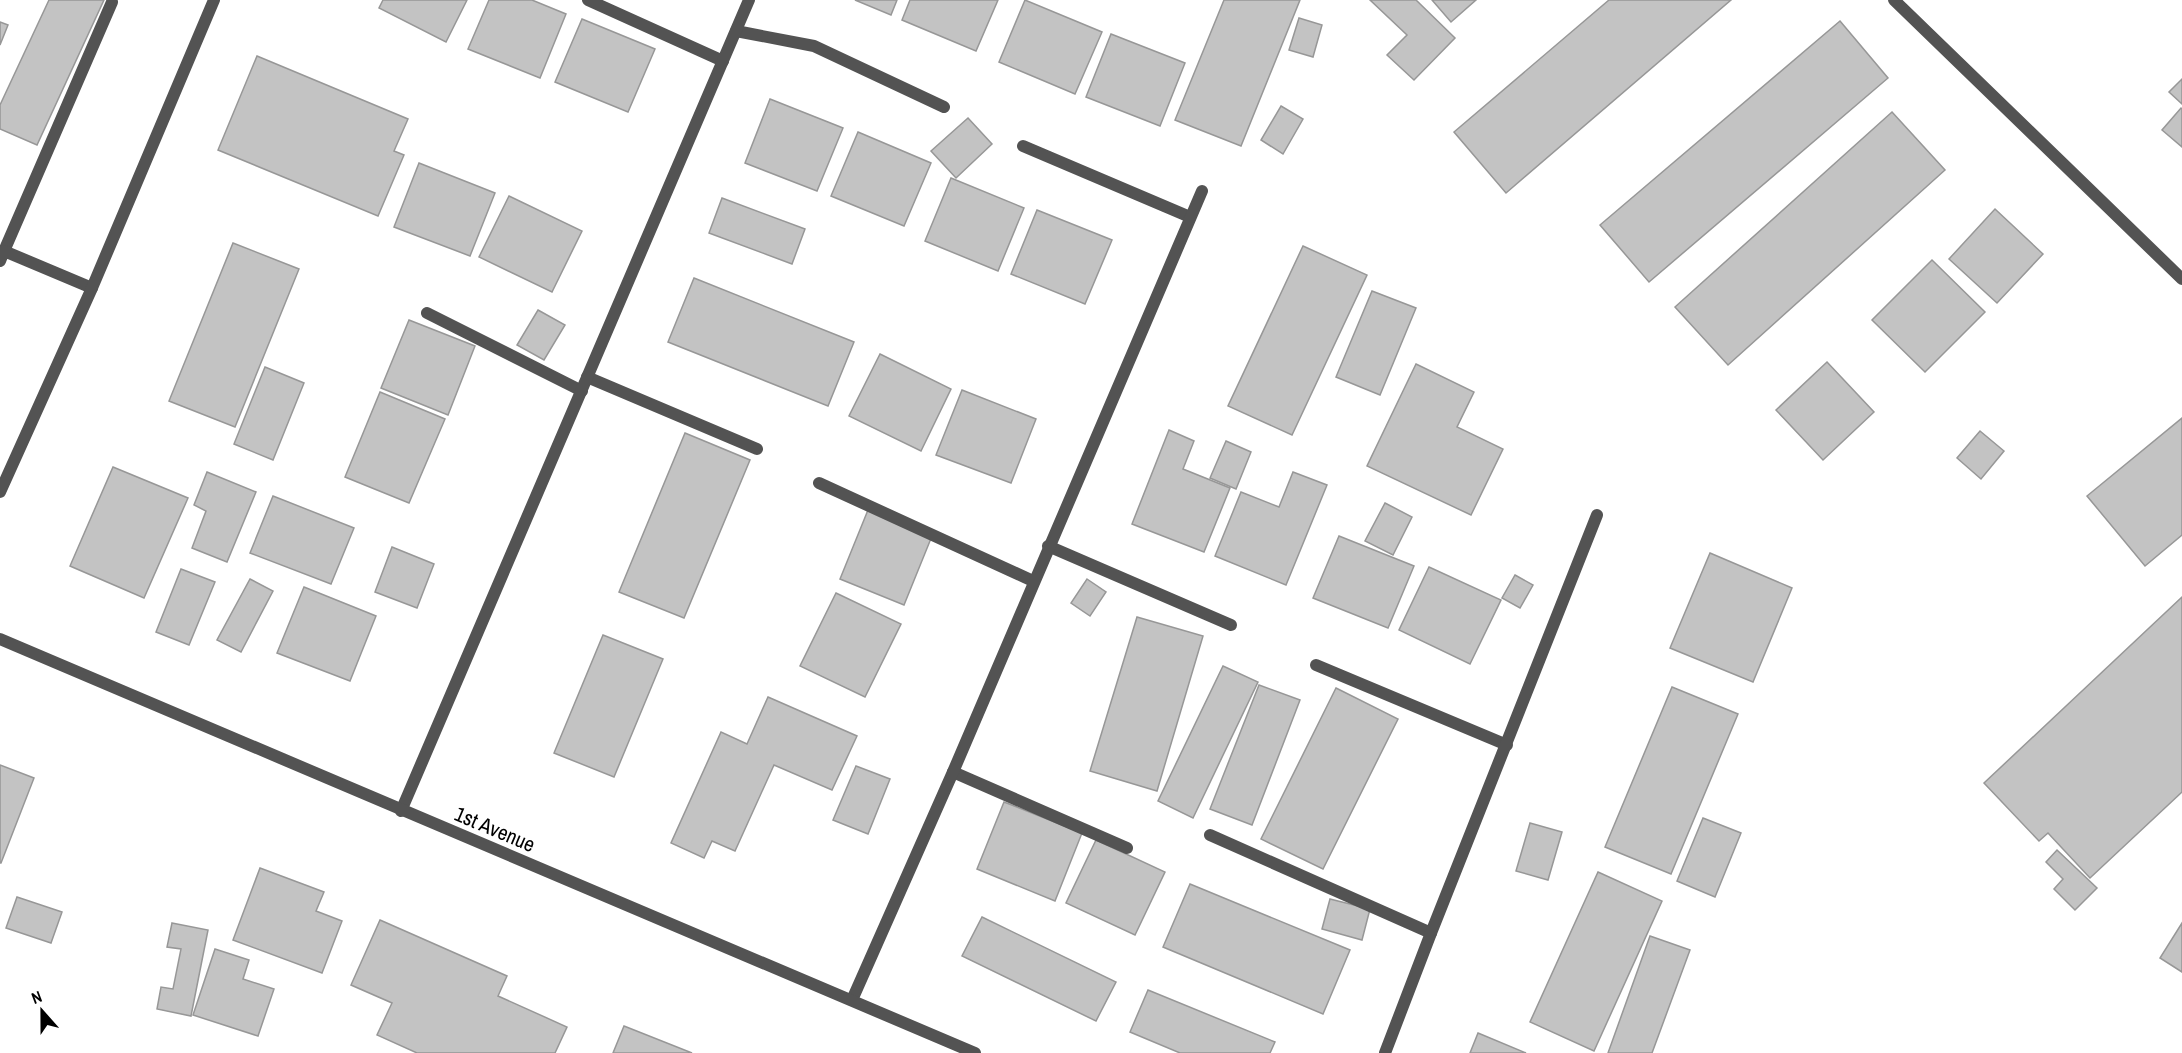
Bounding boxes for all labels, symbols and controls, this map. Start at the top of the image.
street label: 1st Avenue [450,799,540,859]
north arrow [12,981,72,1041]
text: N [28,985,45,1009]

